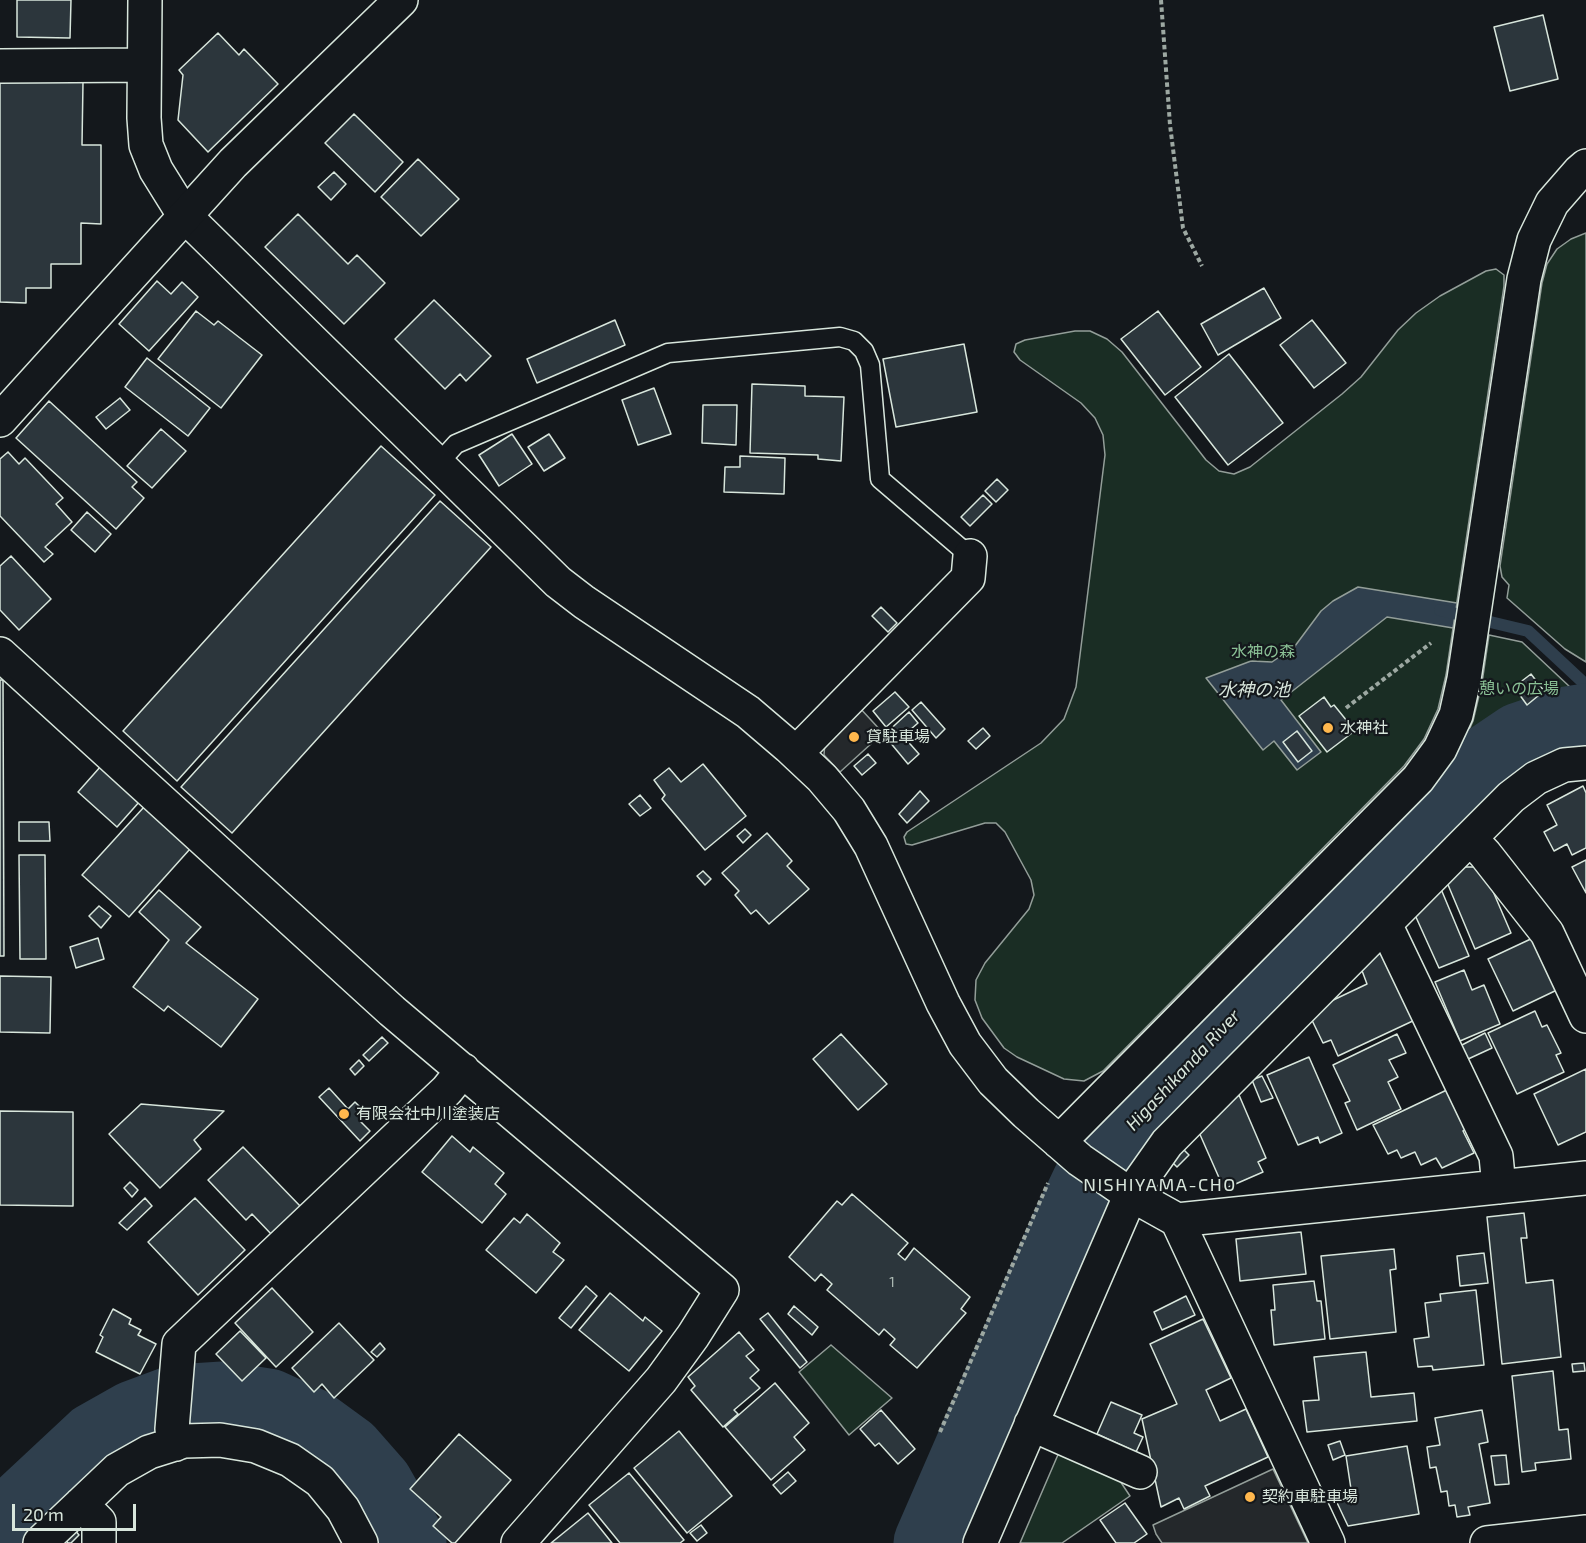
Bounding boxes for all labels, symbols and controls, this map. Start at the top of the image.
park label: 水神の森 [1231,642,1295,662]
water label: 水神の池 [1218,679,1290,701]
park label: 憩いの広場 [1479,679,1559,699]
place label: 水神社 [1340,718,1388,738]
marker: 水神社 [1321,721,1335,735]
place label: 貸駐車場 [866,727,930,747]
marker: 貸駐車場 [847,730,861,744]
water label: Higashikanda River [1121,1005,1245,1135]
place label: 有限会社中川塗装店 [356,1104,500,1124]
marker: 有限会社中川塗装店 [337,1107,351,1121]
district label: NISHIYAMA-CHO [1083,1174,1237,1196]
house number: 1 [889,1274,895,1290]
place label: 契約車駐車場 [1262,1487,1358,1507]
marker: 契約車駐車場 [1243,1490,1257,1504]
scale bar [15,1492,140,1530]
text: 20 m [23,1503,64,1525]

